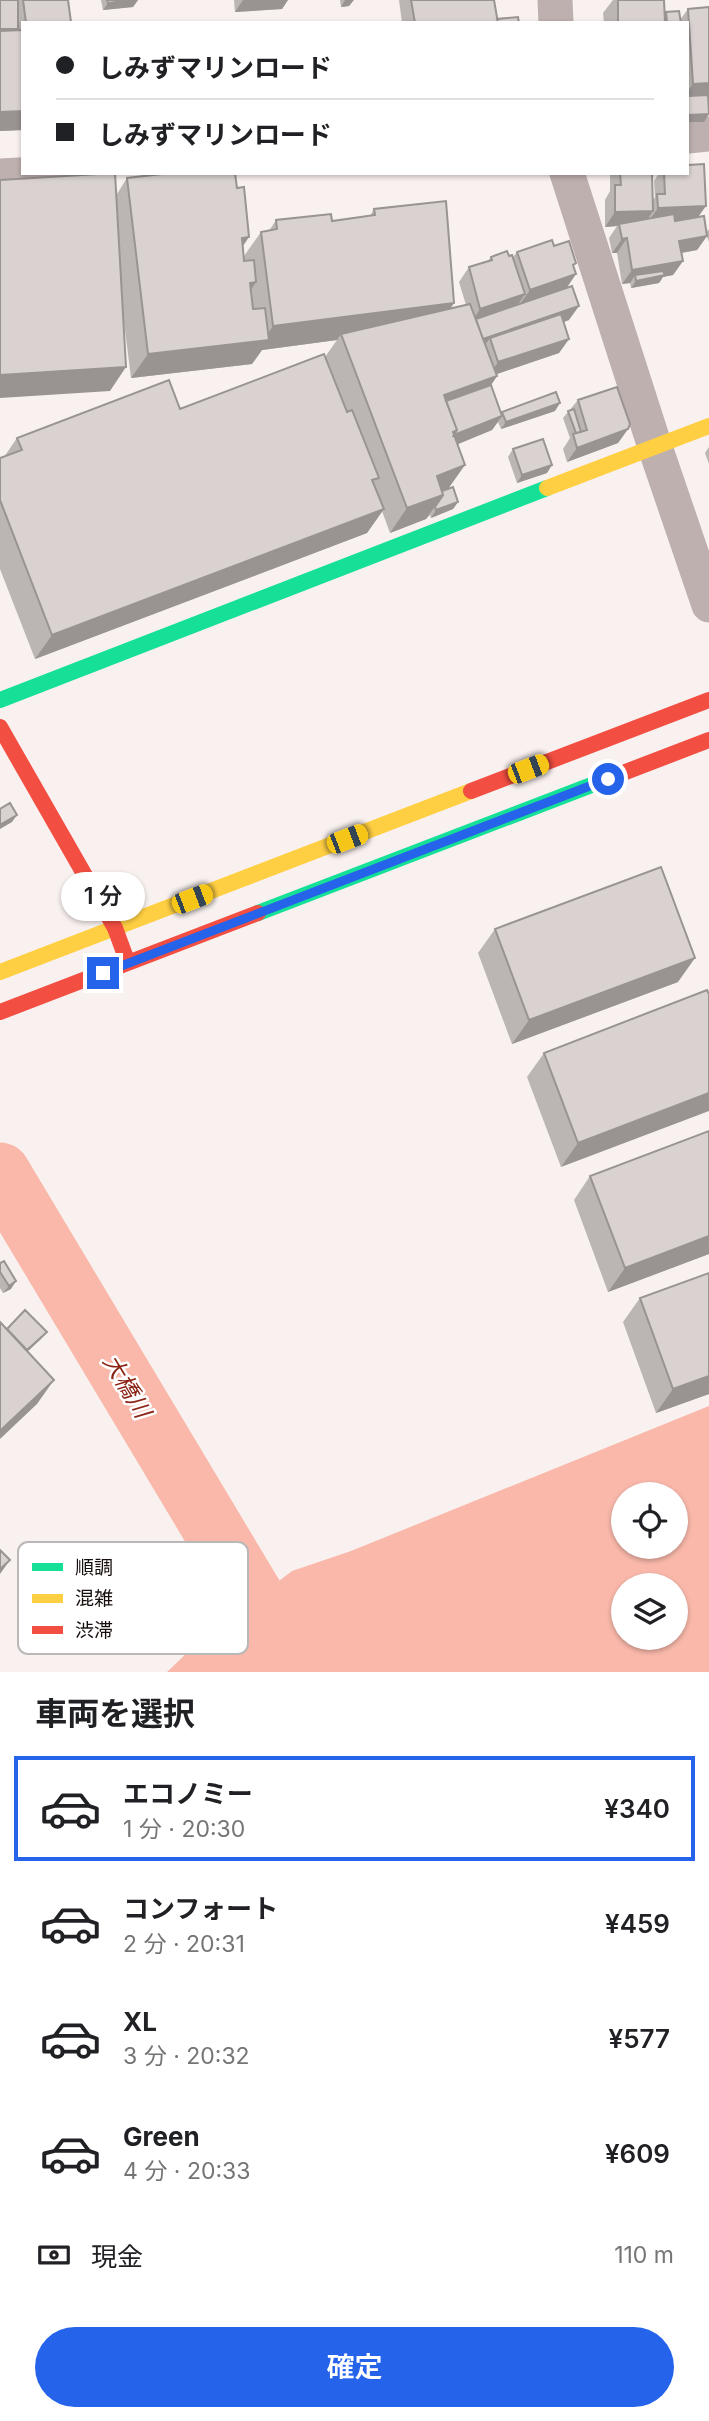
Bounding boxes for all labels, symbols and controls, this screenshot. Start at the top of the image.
text: しみずマリンロード [98,52,332,83]
text: しみずマリンロード [98,119,332,150]
car [505,752,552,786]
route start [592,763,624,795]
car [324,822,371,856]
callout: 1 分 [61,872,145,920]
text: 1 分 [84,882,122,910]
car [169,882,216,916]
route end [87,957,119,989]
water label: 大橋川 [97,1349,158,1425]
map controls [611,1482,688,1650]
button: locate [611,1482,688,1559]
legend [18,1542,248,1654]
text: 順調 [75,1556,113,1579]
button: layers [611,1573,688,1650]
text: 混雑 [75,1587,113,1610]
text: 渋滞 [75,1619,113,1642]
text: 車両を選択 [35,1694,195,1733]
icon: car [39,1777,102,1840]
text: エコノミー [123,1778,253,1809]
text: ¥340 [604,1793,670,1824]
text: 1 分 · 20:30 [123,1815,245,1843]
icon: car [39,1892,102,1955]
text: コンフォート [123,1893,278,1924]
text: ¥459 [605,1908,670,1939]
text: 2 分 · 20:31 [123,1930,245,1958]
text: XL [123,2006,157,2037]
icon: car [39,2007,102,2070]
text: ¥577 [609,2023,670,2054]
text: 3 分 · 20:32 [123,2042,250,2070]
text: Green [123,2121,200,2152]
icon: car [39,2122,102,2185]
text: ¥609 [605,2138,670,2169]
text: 4 分 · 20:33 [123,2157,250,2185]
icon: cash [35,2236,73,2274]
text: 現金 [91,2241,143,2272]
text: 110 m [614,2241,674,2269]
button: 確定 [35,2327,674,2407]

